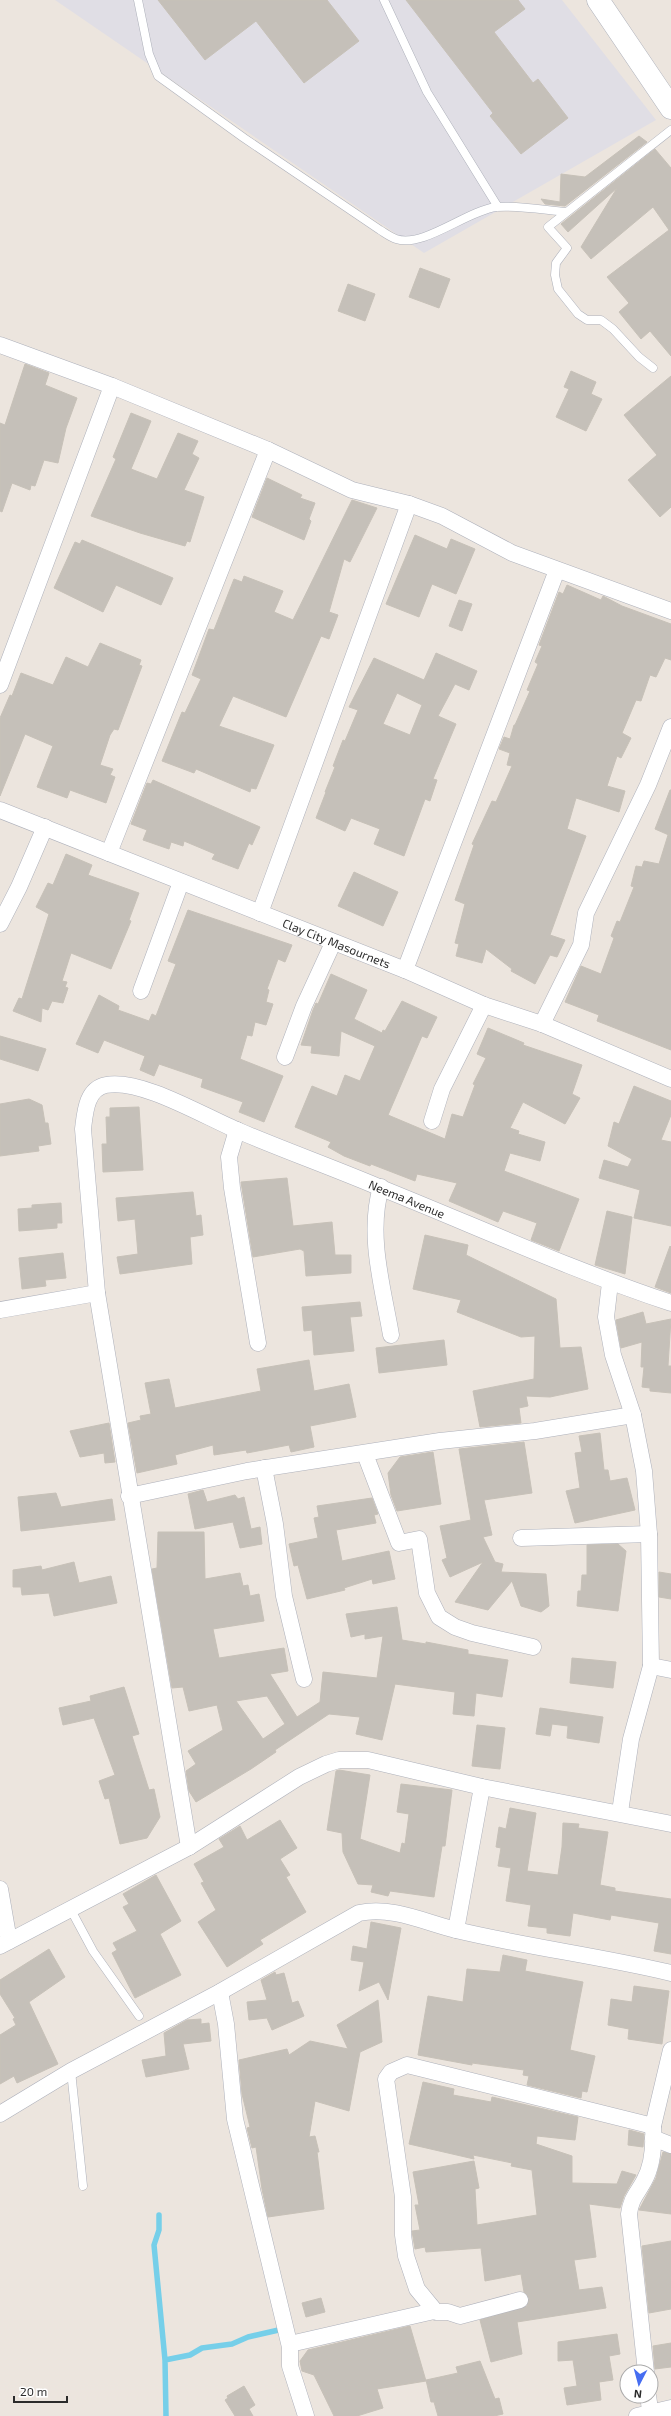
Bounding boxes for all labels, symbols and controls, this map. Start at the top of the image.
street label: Clay City Masournets [281,915,393,971]
street label: Neema Avenue [367,1177,447,1221]
north arrow [619,2364,659,2404]
scale bar [14,2378,67,2404]
text: 20 m [20,2384,47,2398]
text: N [633,2388,643,2401]

